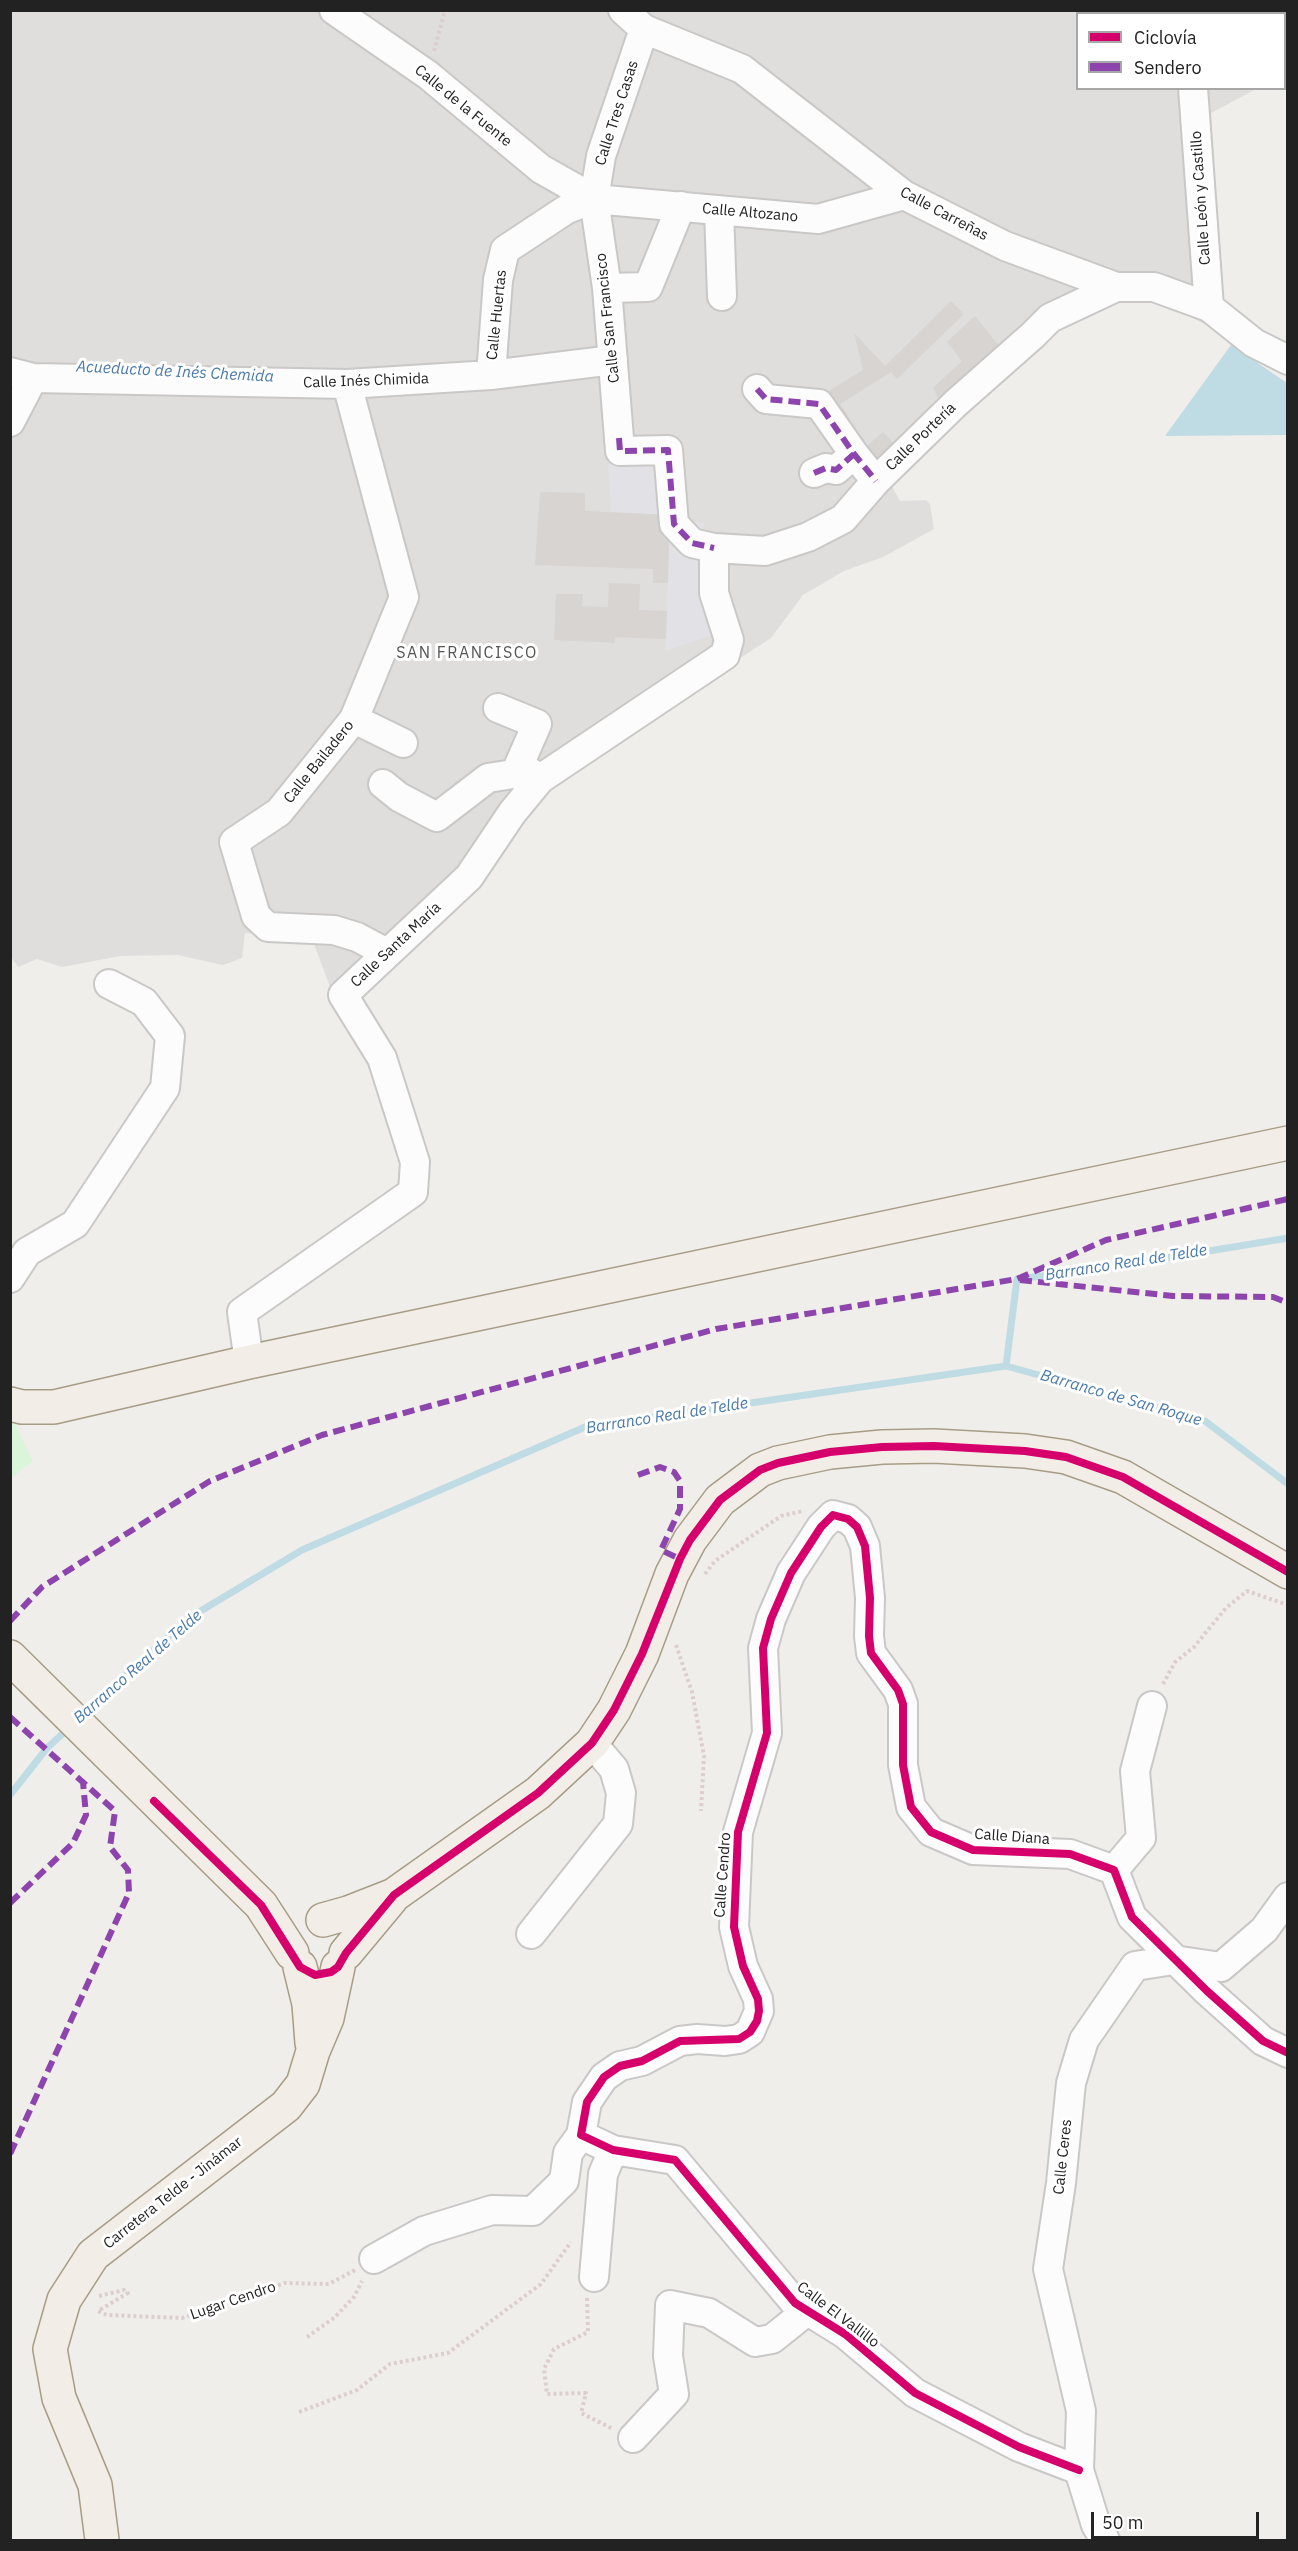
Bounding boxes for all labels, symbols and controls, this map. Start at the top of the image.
legend [1076,12,1286,90]
text: Ciclovía [1134,26,1197,49]
text: Sendero [1134,56,1201,79]
street label: Calle Tres Casas [592,58,642,168]
street label: Calle de la Fuente [411,61,515,151]
street label: Calle León y Castillo [1187,130,1215,266]
street label: Calle Carreñas [897,183,991,245]
street label: Calle Altozano [701,200,799,226]
street label: Calle San Francisco [592,252,624,384]
street label: Calle Huertas [483,269,511,361]
water label: Acueducto de Inés Chemida [76,357,274,387]
street label: Calle Inés Chimida [303,370,429,392]
street label: Calle Portería [882,399,960,475]
district label: SAN FRANCISCO [396,643,538,663]
street label: Calle Bailadero [280,717,358,807]
street label: Calle Santa María [347,899,445,991]
water label: Barranco Real de Telde [1044,1241,1208,1285]
water label: Barranco de San Roque [1038,1366,1204,1430]
water label: Barranco Real de Telde [585,1394,749,1438]
water label: Barranco Real de Telde [70,1606,206,1728]
street label: Calle Diana [974,1825,1050,1849]
street label: Calle Cendro [711,1832,735,1918]
street label: Calle Ceres [1050,2118,1076,2196]
street label: Carretera Telde - Jinámar [100,2133,246,2253]
street label: Lugar Cendro [188,2278,278,2324]
street label: Calle El Vallillo [793,2278,883,2352]
scale bar [1094,2500,1262,2538]
text: 50 m [1102,2511,1144,2534]

